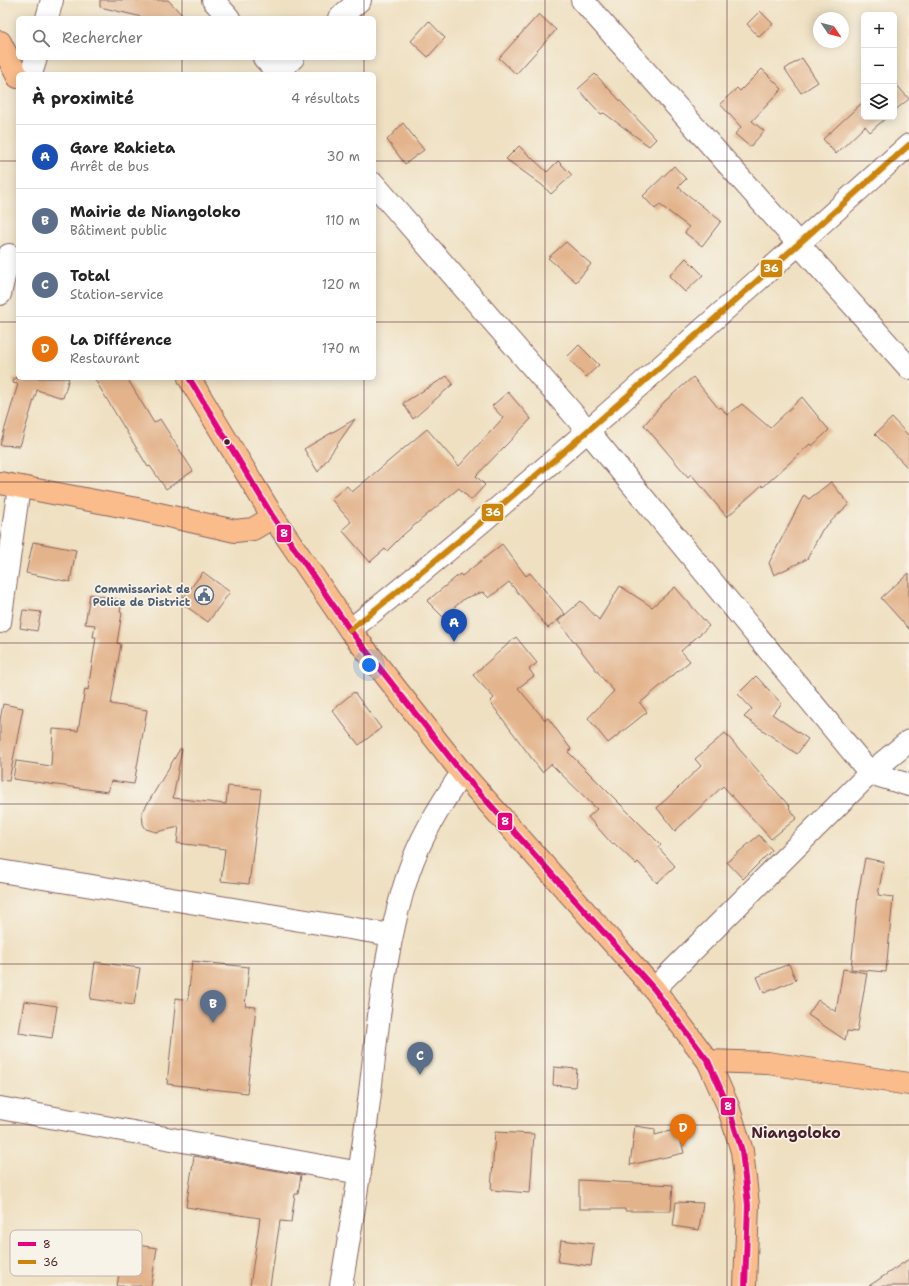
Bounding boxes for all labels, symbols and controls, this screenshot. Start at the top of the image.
north arrow [813,12,849,48]
map controls [861,12,897,120]
button: + [861,12,897,48]
search box [16,16,376,60]
icon: search [30,27,52,49]
text: Rechercher [62,28,143,48]
button: − [861,48,897,84]
button: layers [861,84,897,120]
text: À proximité [32,87,134,109]
text: 4 résultats [291,90,360,107]
text: Gare Rakieta [70,138,175,158]
text: A [40,148,50,165]
text: 30 m [326,148,360,165]
text: Arrêt de bus [70,158,149,175]
text: Mairie de Niangoloko [70,202,241,222]
text: B [41,212,49,229]
text: 110 m [325,212,360,229]
text: Bâtiment public [70,222,167,239]
line badge: 36 [760,259,783,278]
text: 36 [763,261,779,276]
text: Total [70,266,110,286]
text: C [41,276,49,293]
text: 120 m [322,276,360,293]
text: Station-service [70,286,164,303]
text: La Différence [70,330,172,350]
text: D [40,340,50,357]
text: 170 m [322,340,360,357]
text: Restaurant [70,350,140,367]
unlabelled marker [222,437,232,447]
line badge: 36 [481,503,504,522]
text: 36 [485,505,501,520]
line badge: 8 [276,524,292,543]
text: 8 [280,526,288,541]
place label: Commissariat de Police de District [93,582,191,610]
public building icon: Commissariat de Police de District [193,584,215,606]
pin: A [441,609,467,642]
your location [359,655,379,675]
line badge: 8 [497,812,513,831]
text: 8 [501,814,509,829]
pin: B [200,990,226,1023]
pin: C [407,1042,433,1075]
line badge: 8 [720,1097,736,1116]
text: 8 [724,1099,732,1114]
pin: D [670,1114,696,1147]
district label: Niangoloko [751,1123,841,1143]
legend [10,1230,142,1276]
text: 8 [43,1237,51,1252]
text: 36 [43,1255,58,1270]

